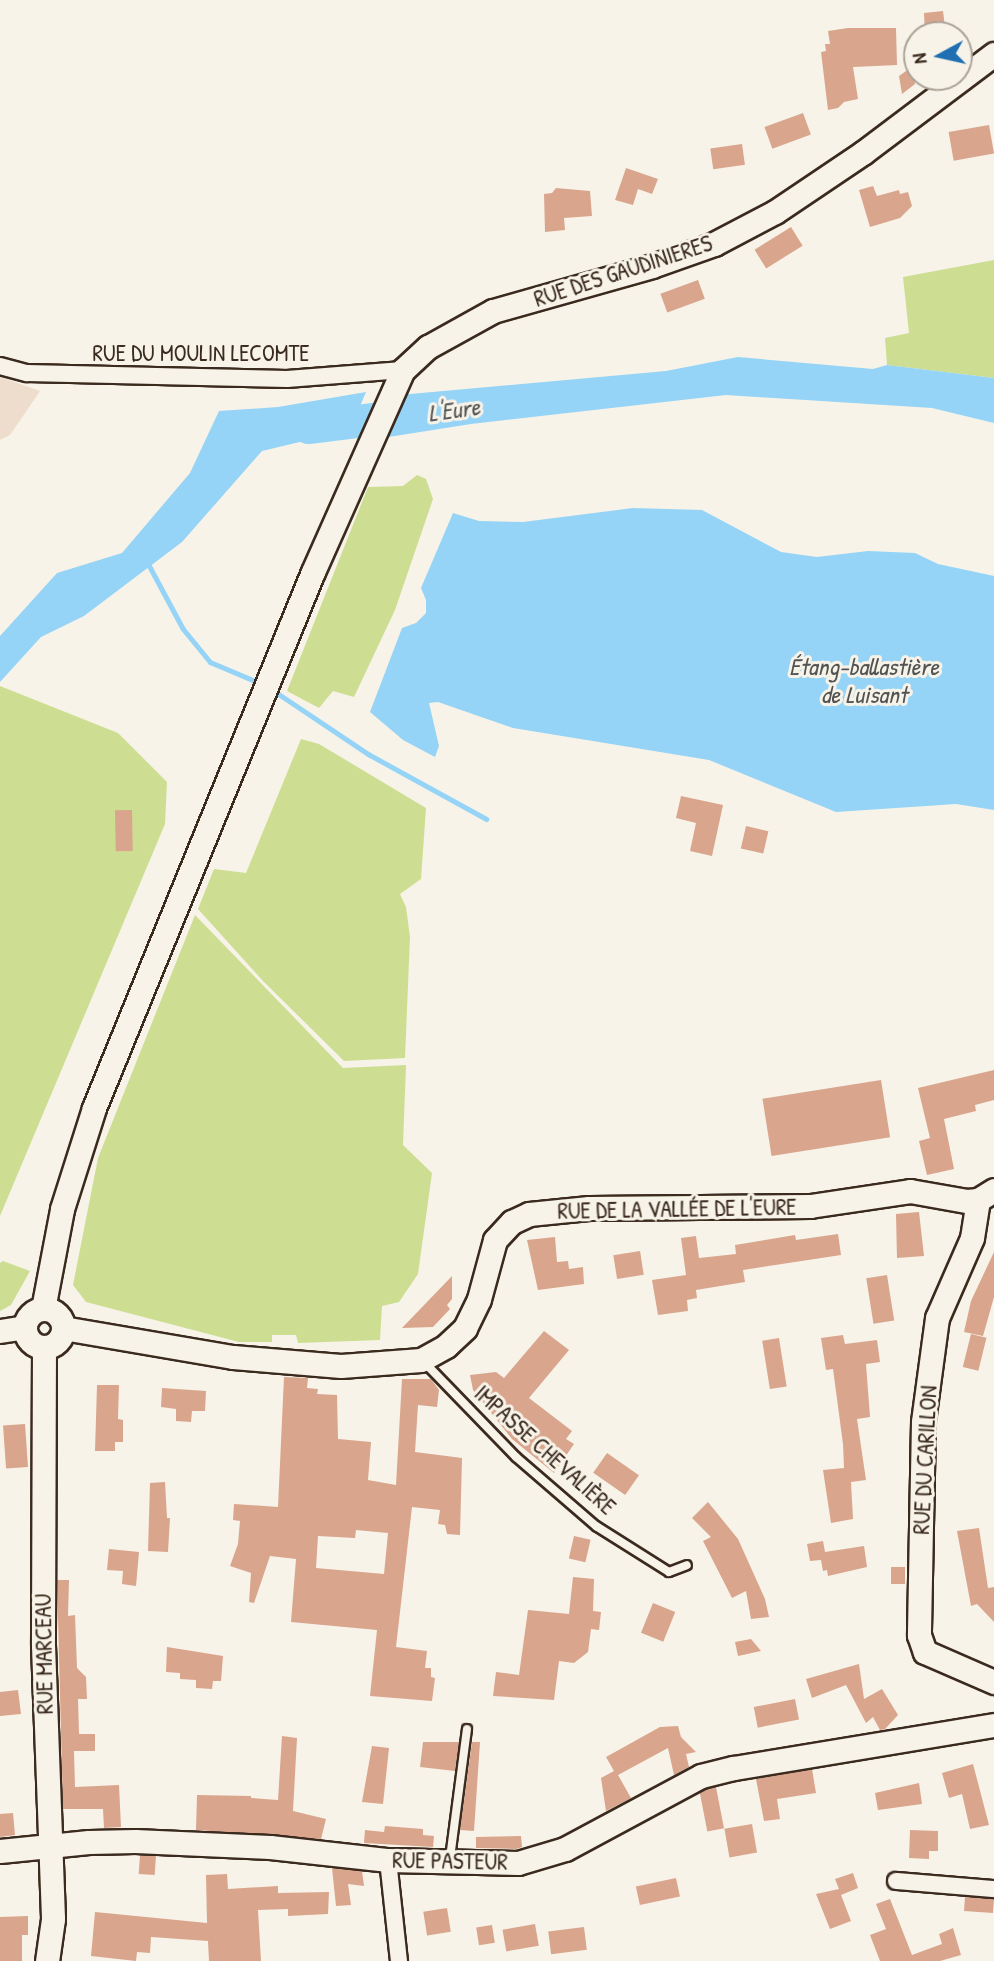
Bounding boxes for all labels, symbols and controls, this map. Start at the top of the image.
north arrow [903,21,973,91]
text: N [906,52,933,65]
street label: RUE DES GAUDINIERES [530,229,716,313]
street label: RUE DU MOULIN LECOMTE [93,339,309,367]
water label: L'Eure [426,392,482,428]
water label: Étang-ballastière de Luisant [789,653,939,709]
street label: RUE DE LA VALLÉE DE L'EURE [557,1193,797,1225]
street label: IMPASSE CHEVALIÈRE [469,1379,621,1521]
street label: RUE DU CARILLON [907,1385,943,1535]
street label: RUE MARCEAU [29,1593,59,1715]
street label: RUE PASTEUR [392,1846,508,1876]

